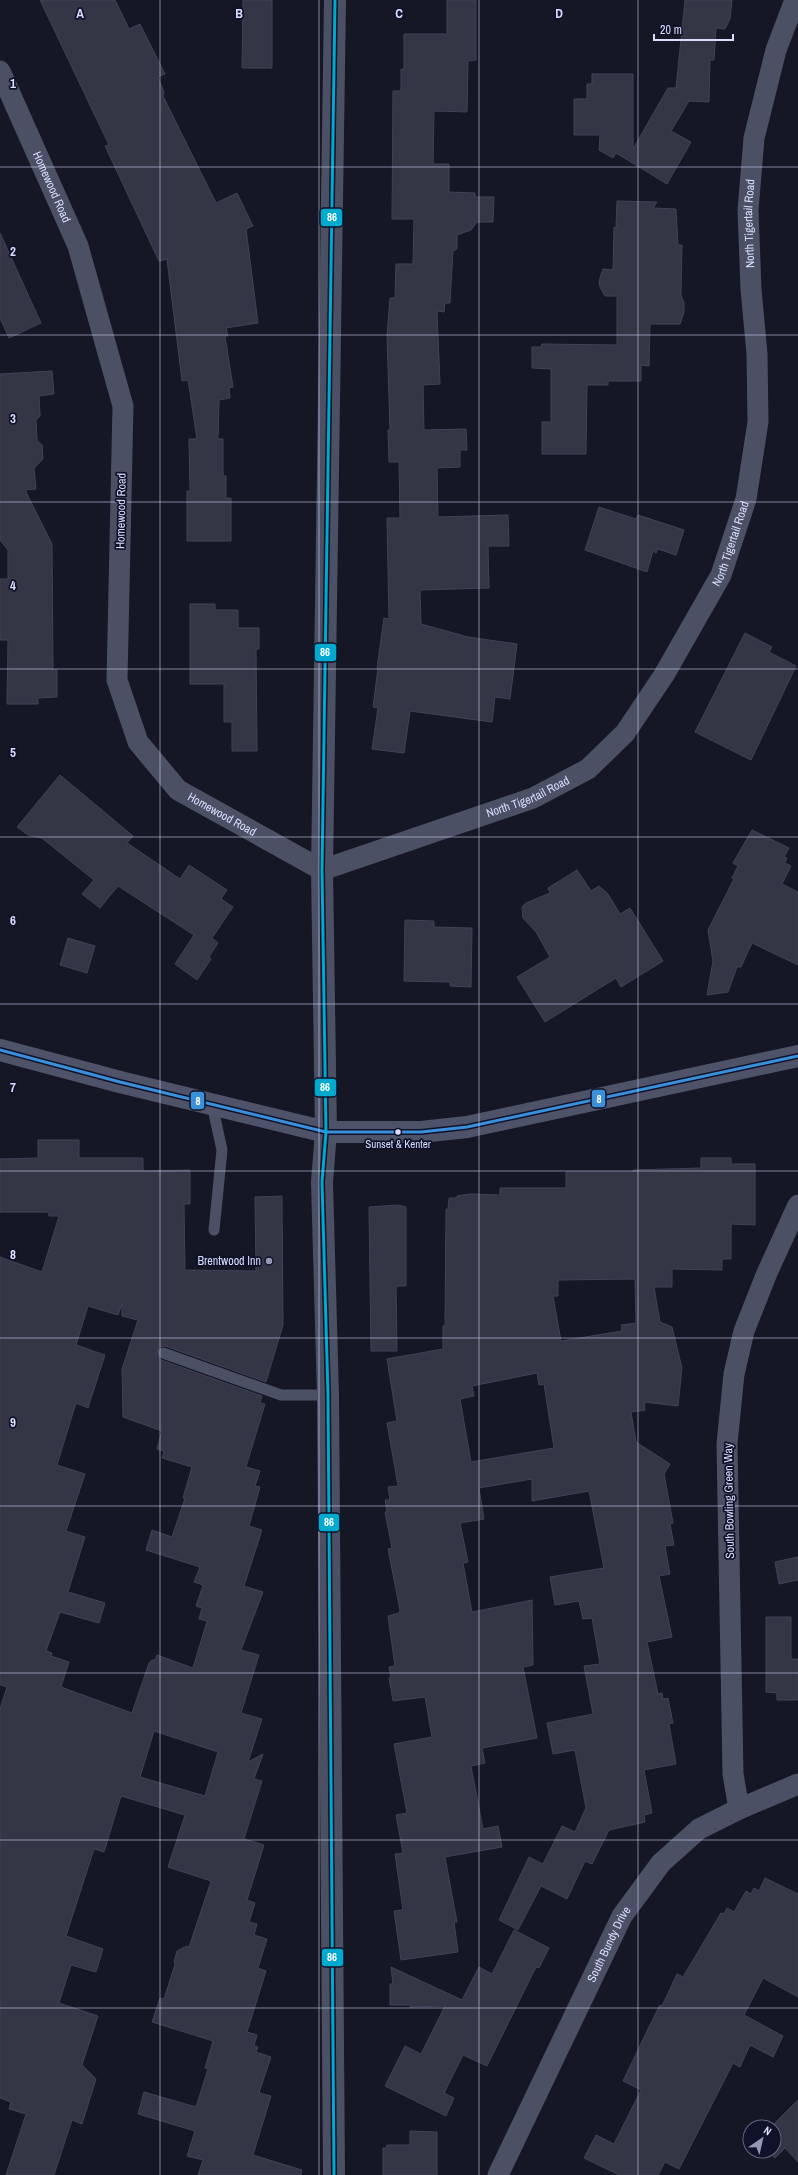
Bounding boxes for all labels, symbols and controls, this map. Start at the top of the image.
text: A [76,5,84,22]
text: B [235,5,243,22]
text: C [395,5,403,22]
text: D [555,5,563,22]
scale bar [654,16,733,42]
text: 20 m [660,22,682,38]
text: 1 [10,75,16,92]
street label: Homewood Road [29,149,75,225]
street label: North Tigertail Road [740,179,759,268]
line badge: 86 [320,208,343,227]
text: 86 [327,210,337,224]
text: 2 [10,243,16,260]
text: 3 [10,410,16,427]
street label: Homewood Road [112,473,130,549]
street label: North Tigertail Road [708,499,753,589]
text: 4 [10,577,16,594]
line badge: 86 [314,643,337,662]
text: 86 [320,645,330,659]
text: 5 [10,744,16,761]
street label: North Tigertail Road [484,772,572,821]
street label: Homewood Road [185,789,259,840]
text: 6 [10,912,16,929]
line badge: 86 [314,1078,337,1097]
text: 7 [10,1079,16,1096]
text: 86 [320,1080,330,1094]
line badge: 8 [591,1089,606,1108]
line badge: 8 [190,1091,205,1110]
text: 8 [596,1092,602,1106]
text: 8 [195,1094,201,1108]
marker: Sunset & Kenter [393,1127,403,1137]
place label: Sunset & Kenter [365,1137,431,1151]
text: 8 [10,1246,16,1263]
place label: Brentwood Inn [198,1253,261,1269]
marker: Brentwood Inn [264,1256,274,1266]
text: 9 [10,1414,16,1431]
street label: South Bowling Green Way [720,1443,738,1559]
line badge: 86 [318,1513,340,1532]
text: 86 [324,1515,334,1529]
street label: South Bundy Drive [583,1903,635,1985]
line badge: 86 [321,1948,344,1967]
text: 86 [327,1950,337,1964]
north arrow [742,2119,782,2159]
text: N [761,2123,774,2138]

